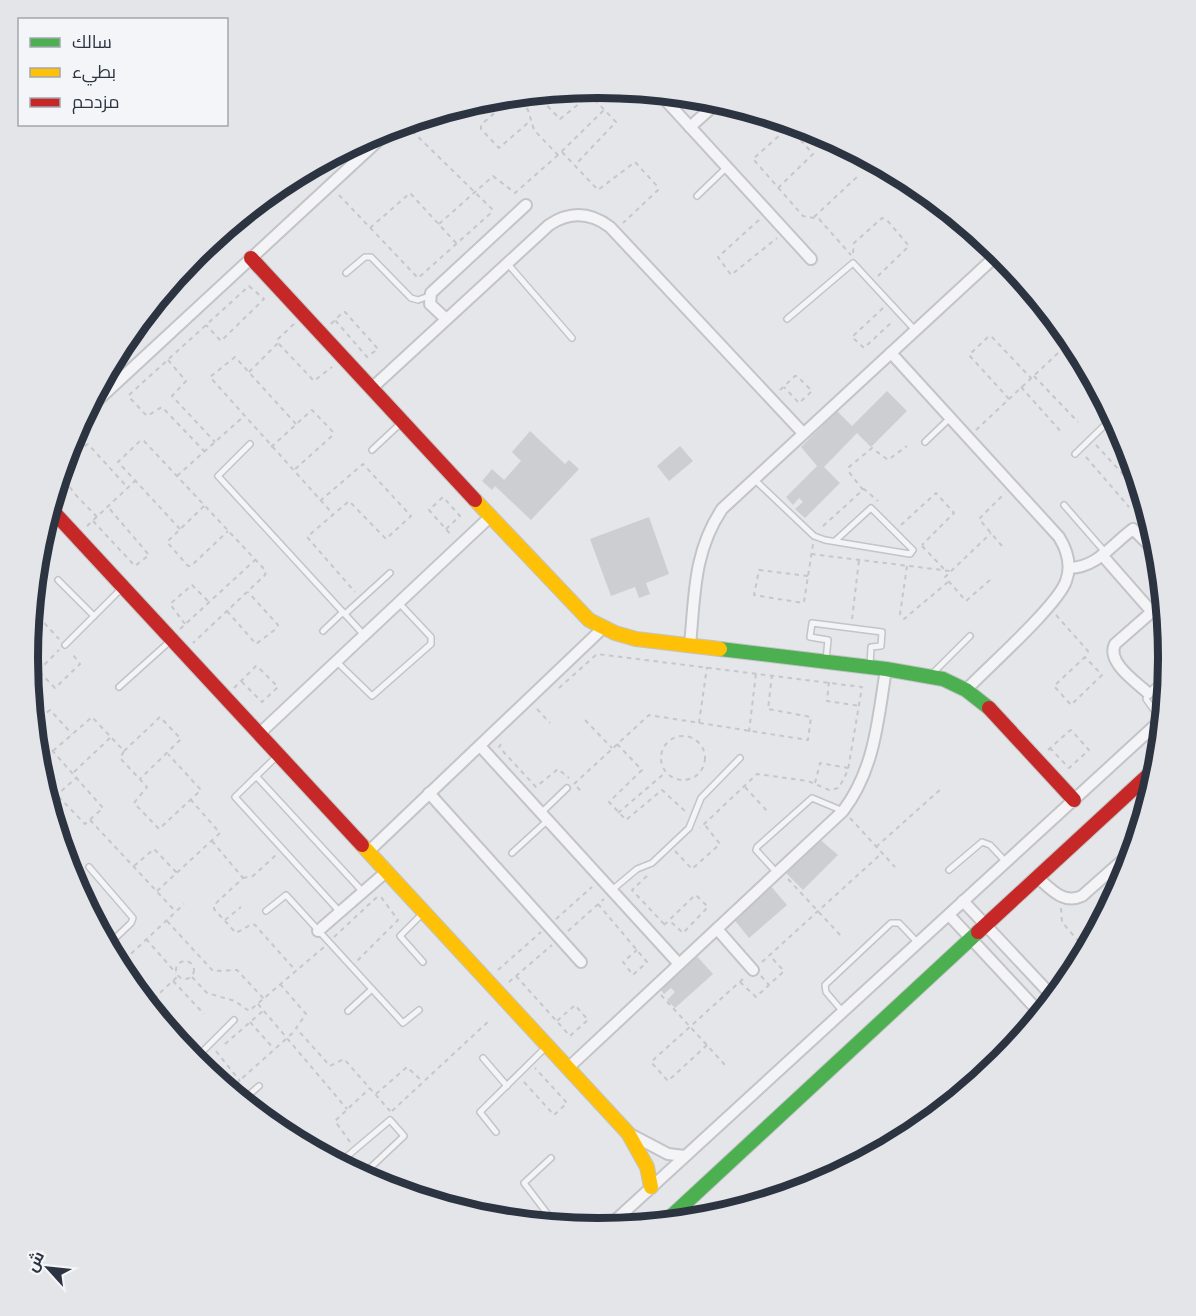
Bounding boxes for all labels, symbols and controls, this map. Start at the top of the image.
legend [18,18,228,126]
text: سالك [72,30,112,52]
text: بطيء [72,60,116,86]
text: مزدحم [72,90,120,114]
north arrow [18,1238,78,1298]
text: ش [21,1248,48,1275]

